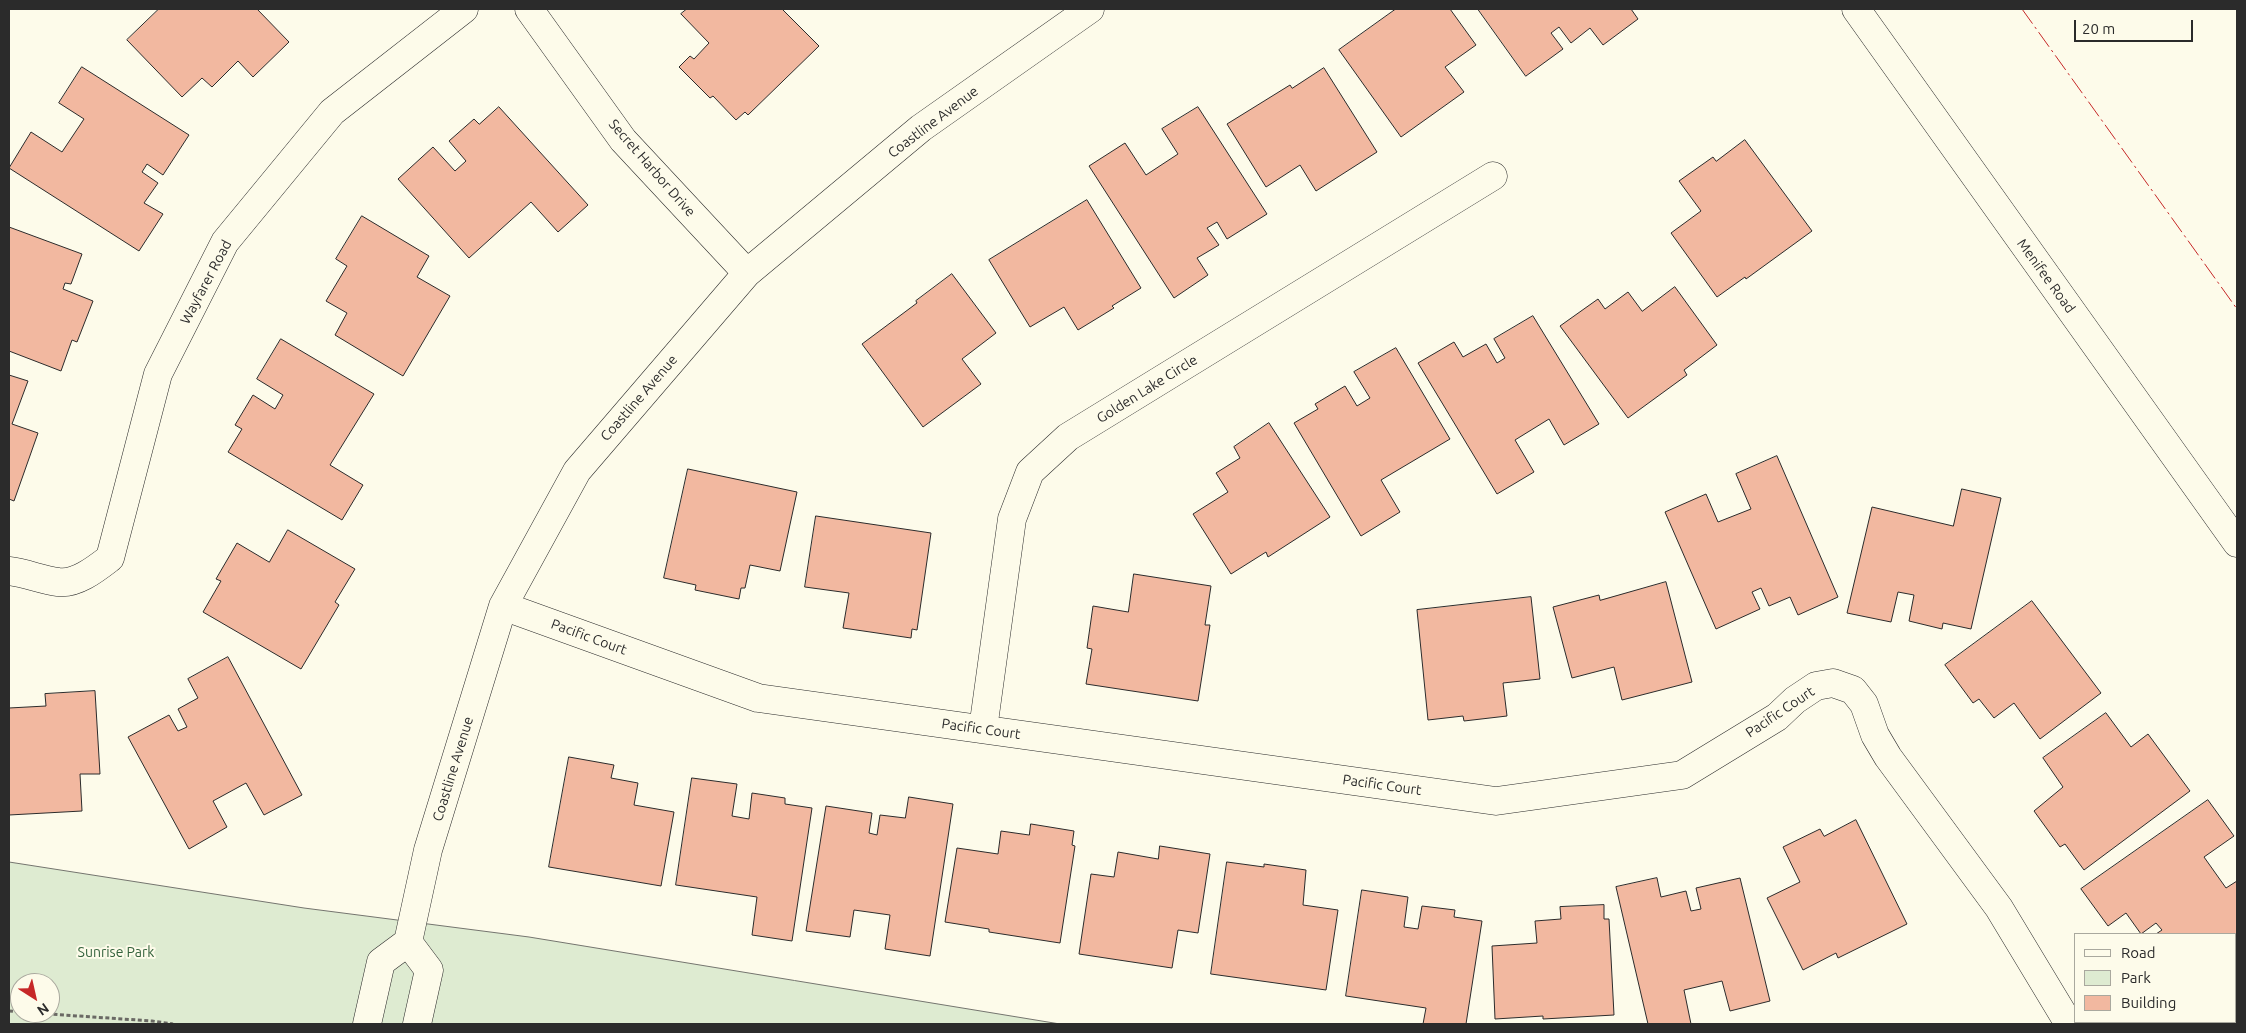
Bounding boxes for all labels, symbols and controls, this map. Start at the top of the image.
scale bar [2076,10,2195,42]
text: 20 m [2082,20,2115,37]
street label: Coastline Avenue [885,83,981,161]
street label: Secret Harbor Drive [605,116,699,220]
street label: Menifee Road [2013,236,2079,316]
street label: Wayfarer Road [177,237,235,327]
street label: Coastline Avenue [597,351,681,445]
street label: Golden Lake Circle [1094,351,1200,427]
street label: Pacific Court [549,616,629,658]
street label: Pacific Court [1742,683,1818,741]
street label: Coastline Avenue [429,715,477,823]
street label: Pacific Court [941,715,1021,743]
street label: Pacific Court [1342,771,1422,799]
legend [2074,933,2236,1023]
park label: Sunrise Park [78,944,154,960]
text: Road [2121,944,2156,961]
text: Park [2121,969,2151,986]
north arrow [10,973,60,1023]
text: Building [2121,994,2176,1011]
text: N [34,1000,52,1019]

